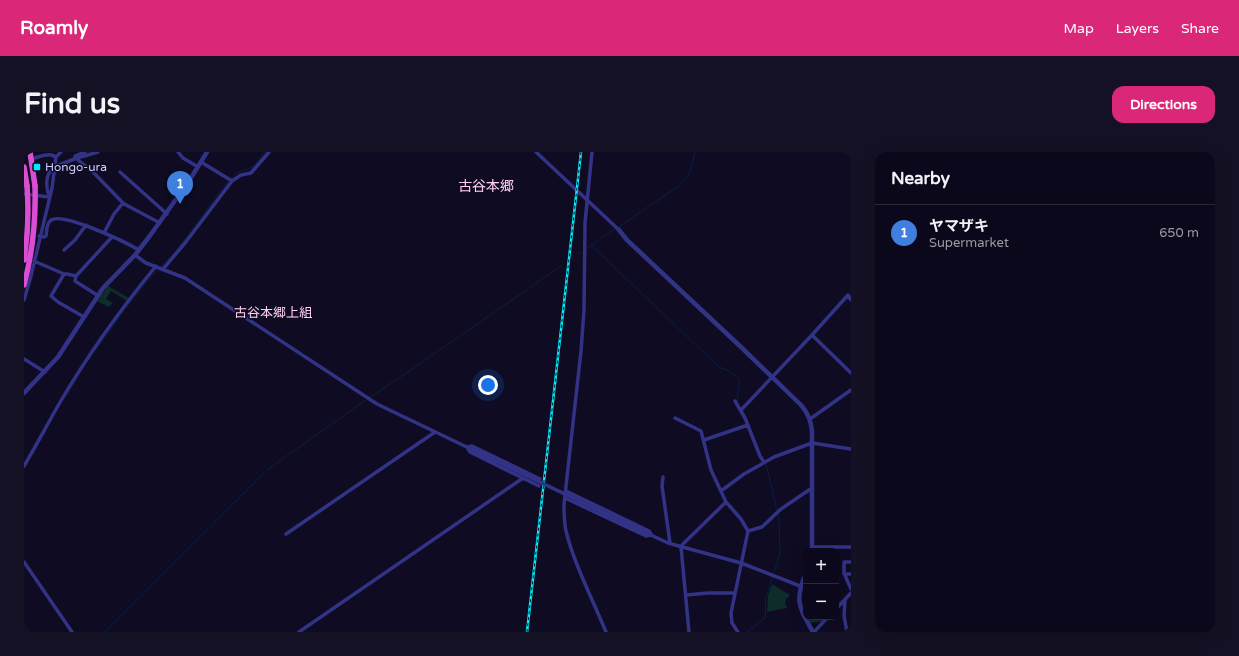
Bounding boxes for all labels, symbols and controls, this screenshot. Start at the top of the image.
text: Roamly [20,17,88,39]
text: Map [1064,20,1094,37]
text: Layers [1116,20,1159,37]
text: Share [1181,20,1219,37]
button: Directions [1112,86,1215,123]
text: Find us [24,87,120,121]
place label: Hongo-ura [45,160,107,174]
marker: Hongo-ura [32,162,42,172]
text: Nearby [891,168,950,189]
pin: 1 [167,171,193,204]
district label: 古谷本郷 [458,178,514,195]
text: ヤマザキ [929,217,989,235]
text: 1 [900,225,908,241]
text: 650 m [1159,225,1199,241]
text: Supermarket [929,235,1009,251]
district label: 古谷本郷上組 [234,305,312,321]
your location [478,375,498,395]
map controls [803,548,839,620]
button: + [803,548,839,584]
button: − [803,584,839,620]

